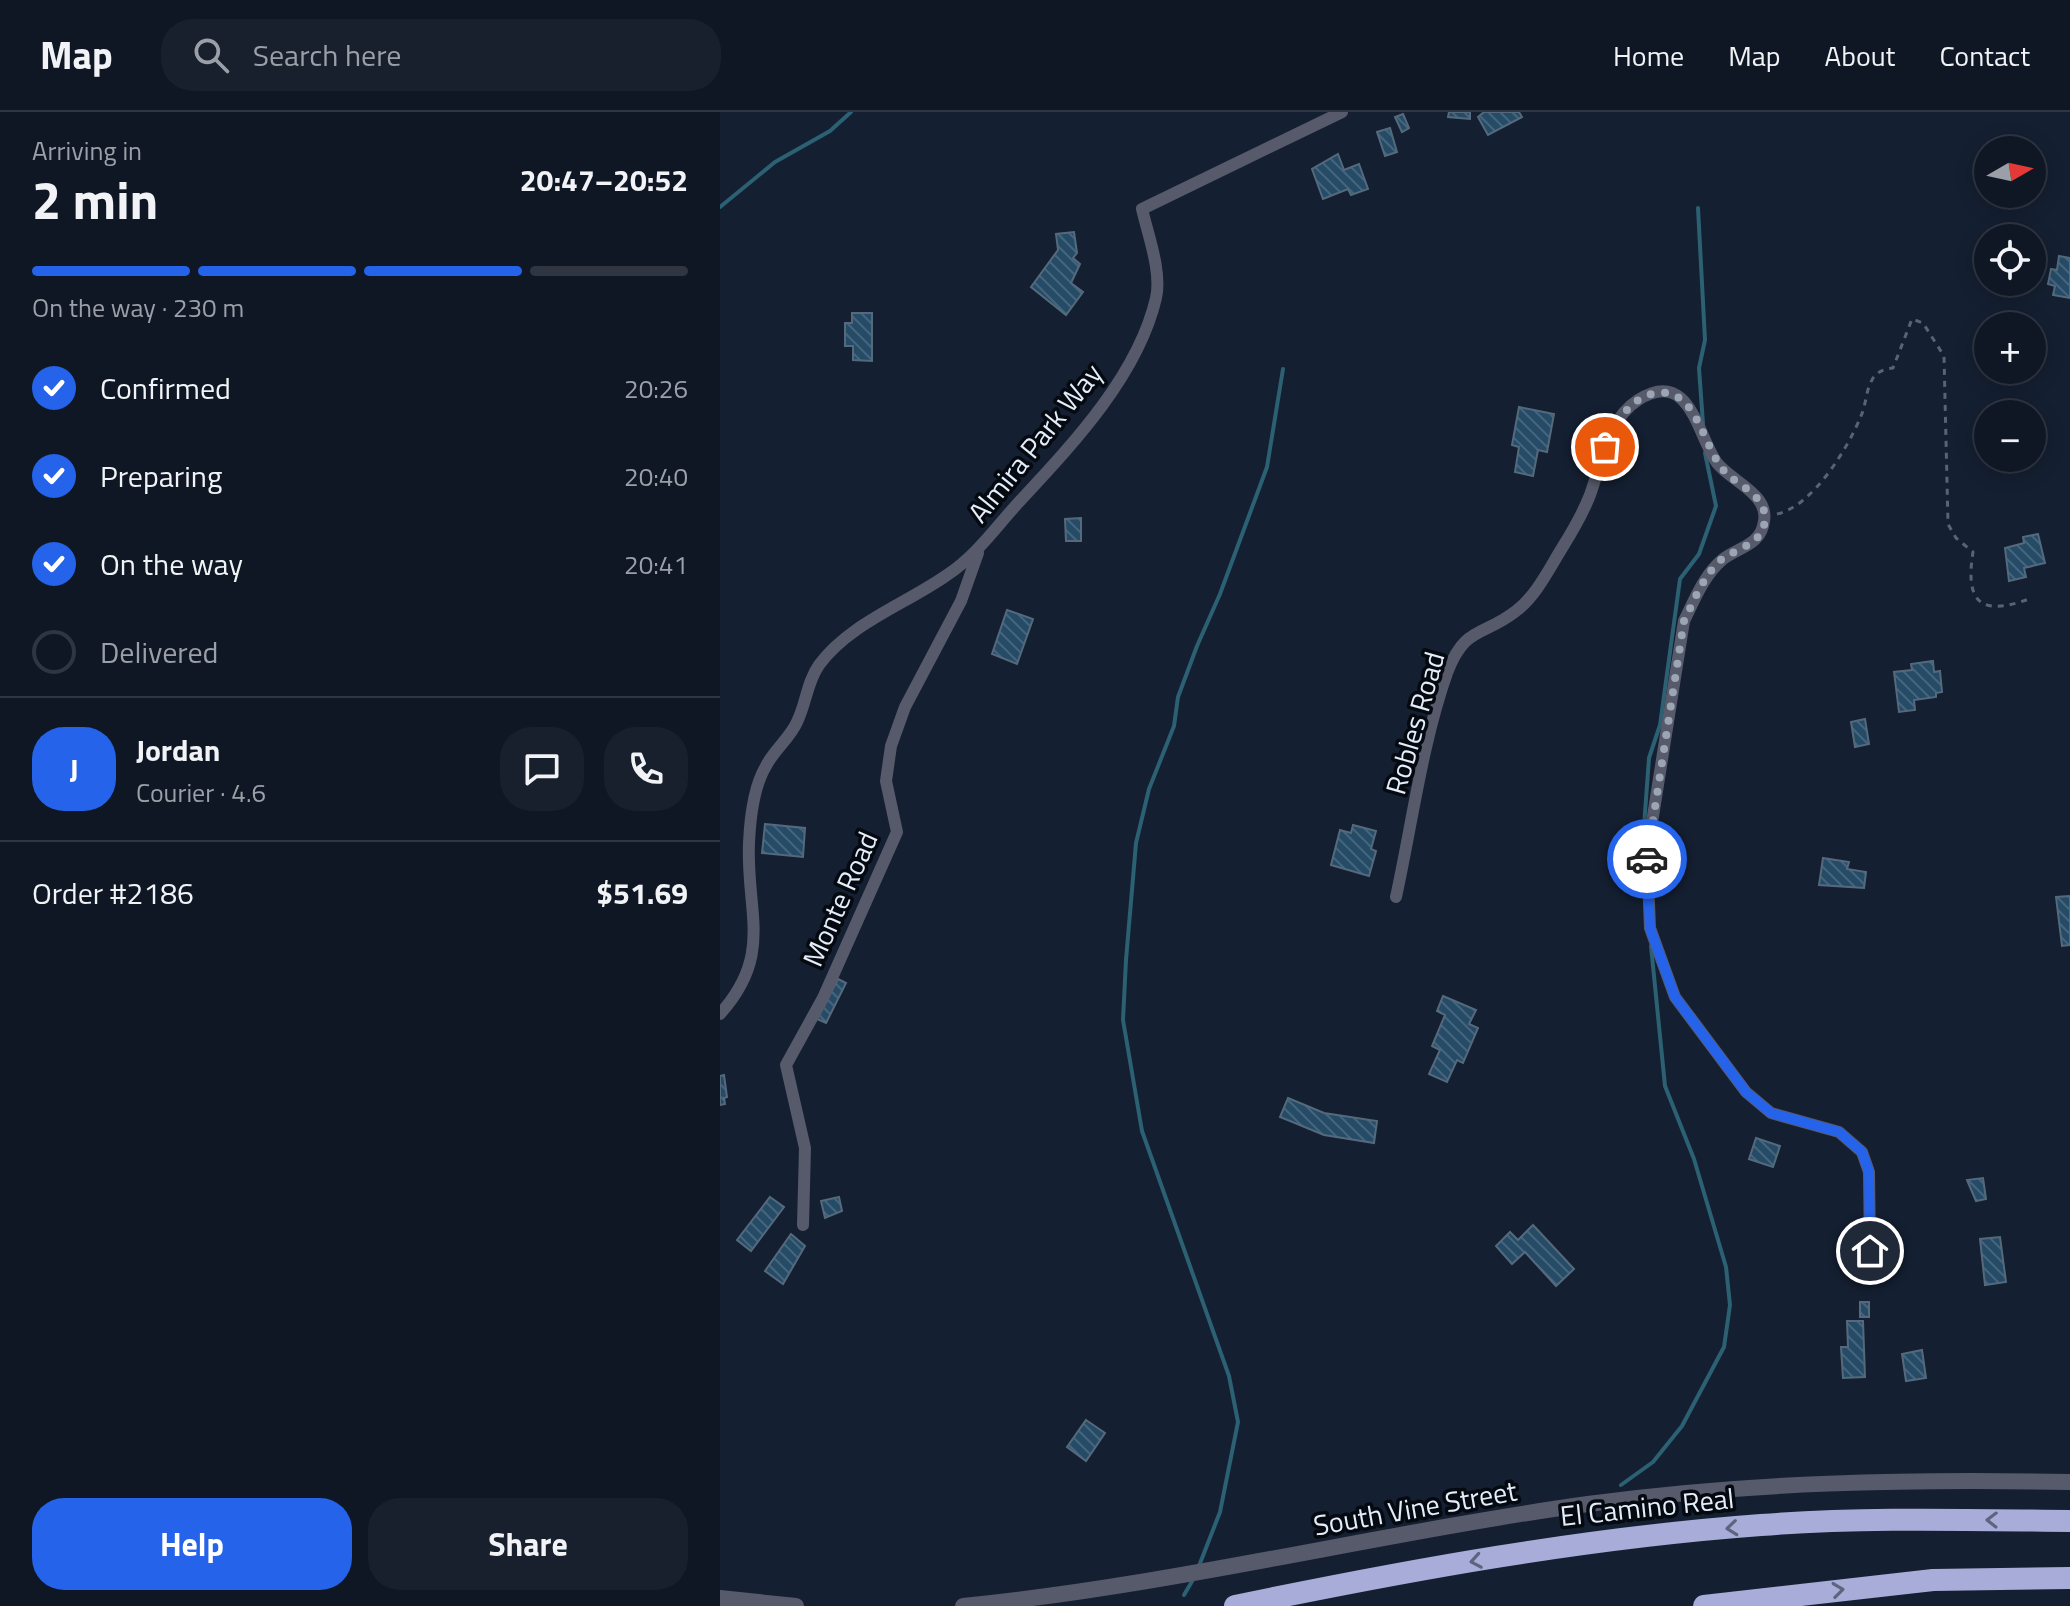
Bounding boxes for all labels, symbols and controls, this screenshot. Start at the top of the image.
search box [161,19,721,91]
text: Map [40,26,113,84]
text: Search here [253,32,402,78]
icon: search [189,33,233,77]
text: Home [1613,34,1684,77]
text: Map [1728,34,1781,77]
text: About [1825,34,1895,77]
text: Contact [1939,34,2030,77]
text: Arriving in [32,131,142,170]
north arrow [1974,136,2046,208]
map controls [1974,136,2046,472]
text: 20:47–20:52 [520,157,688,203]
text: 2 min [32,160,158,239]
button: locate [1974,224,2046,296]
text: On the way · 230 m [32,288,244,327]
button: + [1974,312,2046,384]
street label: Almira Park Way [957,354,1112,532]
text: Confirmed [100,365,231,411]
icon: check [32,366,76,410]
text: 20:26 [624,369,688,408]
button: − [1974,400,2046,472]
pin [1571,413,1639,481]
icon: bag [1583,425,1627,469]
text: Preparing [100,453,222,499]
icon: check [32,454,76,498]
text: 20:40 [624,457,688,496]
text: On the way [100,541,243,587]
icon: check [32,542,76,586]
text: 20:41 [624,545,688,584]
text: Delivered [100,629,218,675]
street label: Robles Road [1374,646,1455,799]
text: Jordan [136,727,220,773]
button: chat [500,727,584,811]
button: phone [604,727,688,811]
text: J [69,746,79,792]
text: Courier · 4.6 [136,773,266,812]
courier [1607,819,1687,899]
street label: Monte Road [791,824,888,973]
icon: car [1625,837,1669,881]
text: Order #2186 [32,870,194,916]
text: $51.69 [596,870,688,916]
pin [1836,1217,1904,1285]
icon: home [1848,1229,1892,1273]
street label: South Vine Street [1310,1468,1520,1547]
street label: El Camino Real [1558,1476,1736,1537]
button: Help [32,1498,352,1590]
button: Share [368,1498,688,1590]
one-way arrow [1985,1511,1998,1529]
one-way arrow [1725,1519,1738,1536]
one-way arrow [1469,1551,1483,1568]
one-way arrow [1831,1582,1844,1599]

